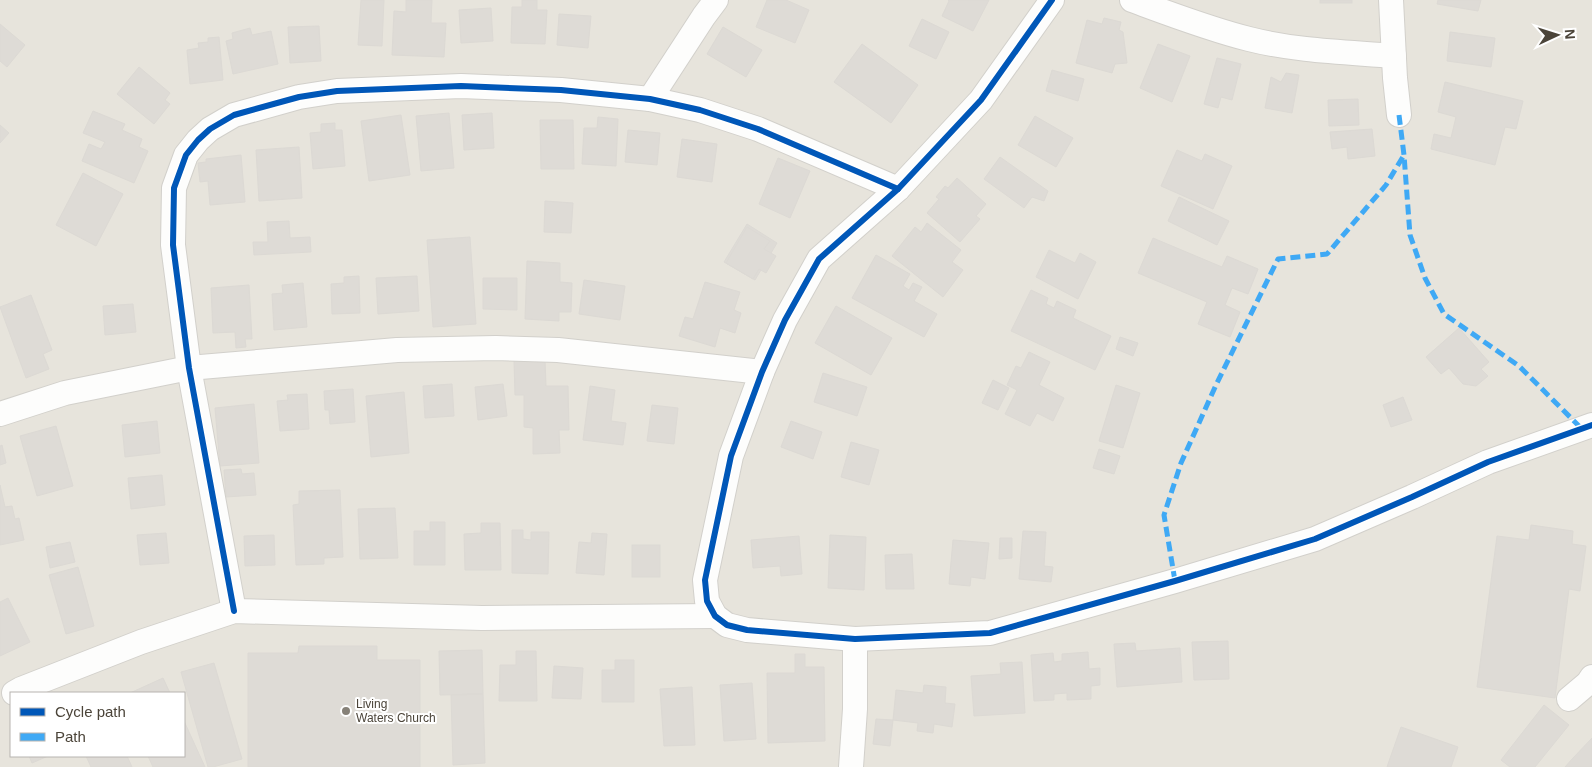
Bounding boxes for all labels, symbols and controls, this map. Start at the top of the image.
north arrow [1532,10,1582,60]
text: N [1562,28,1578,40]
legend [10,692,185,757]
place label: Living Waters Church [356,697,436,725]
text: Cycle path [55,703,126,720]
marker: Living Waters Church [340,705,352,717]
text: Path [55,728,86,745]

